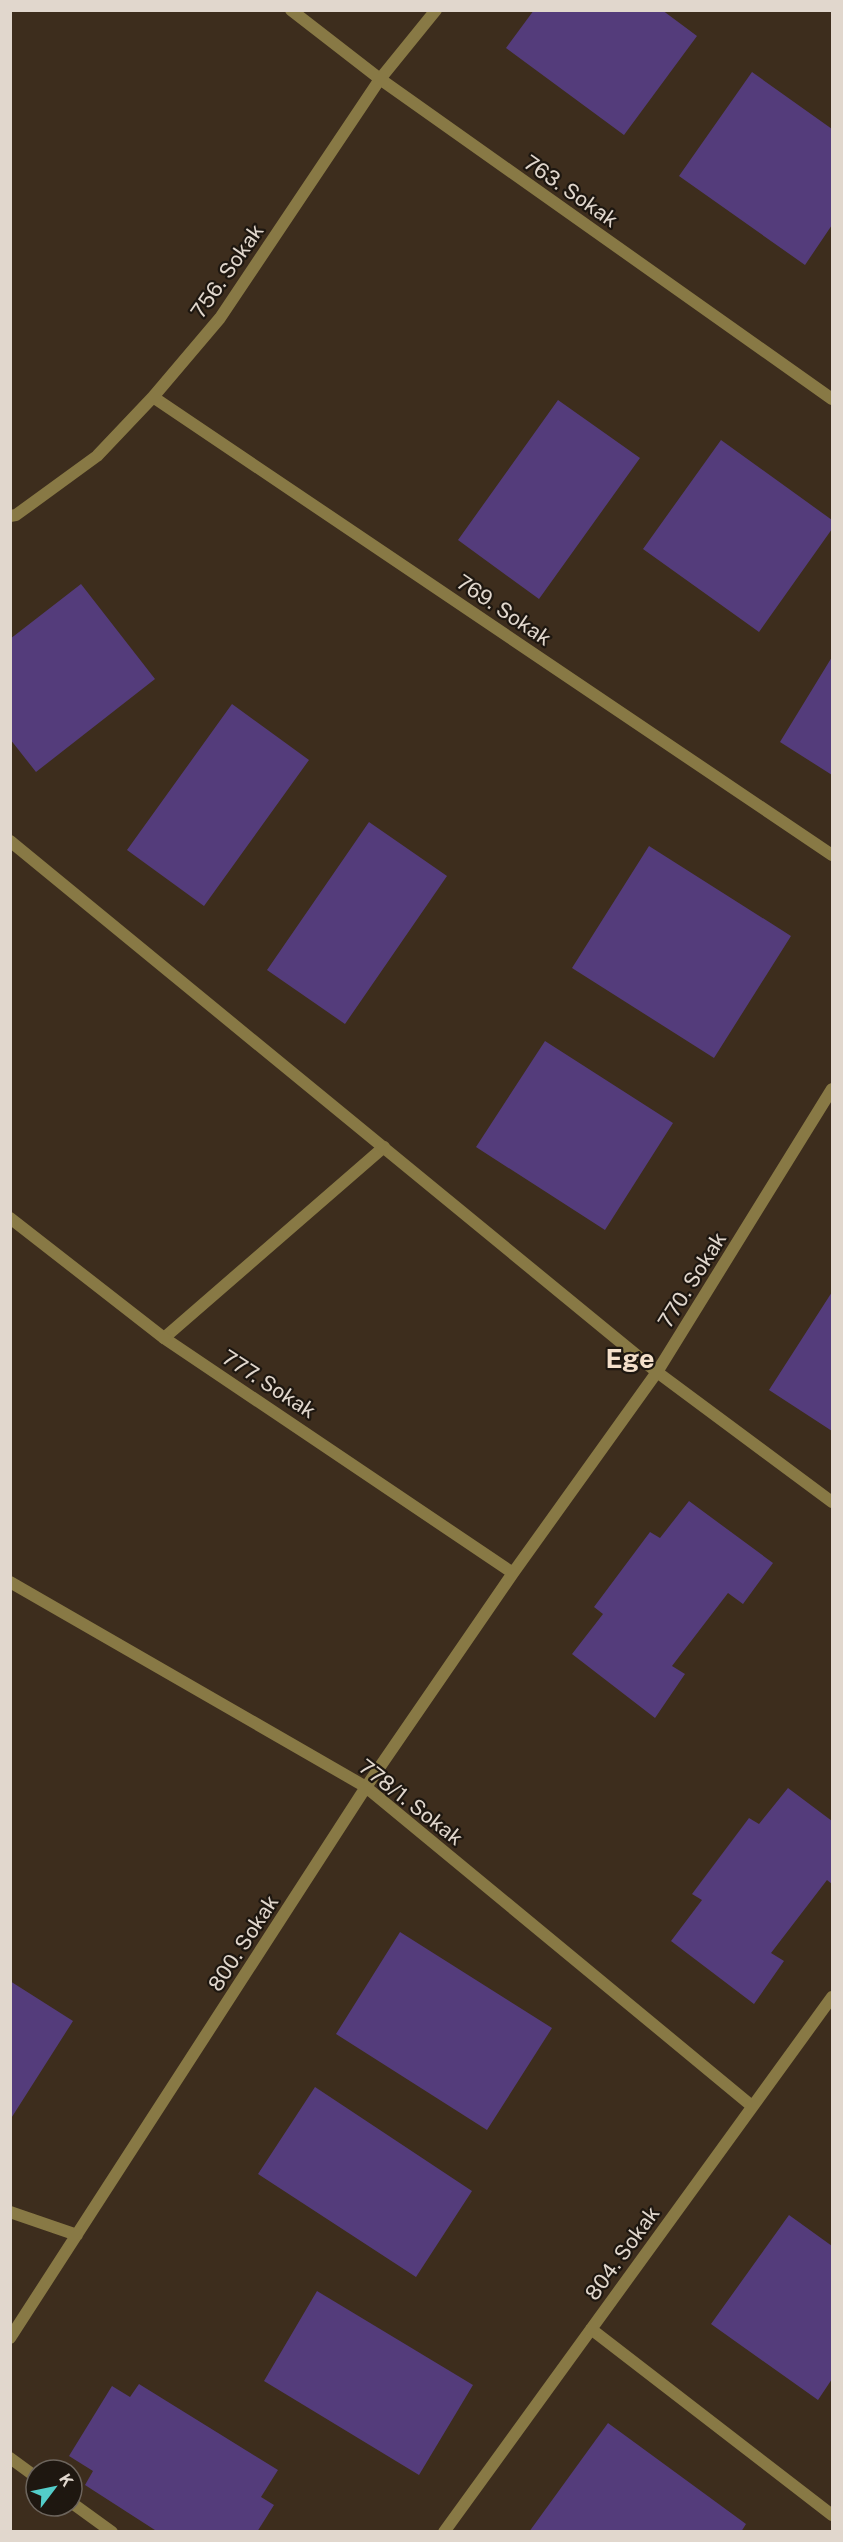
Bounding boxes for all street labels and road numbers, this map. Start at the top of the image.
street label: 763. Sokak [519,150,623,233]
street label: 756. Sokak [185,219,269,323]
street label: 769. Sokak [452,569,556,651]
street label: 770. Sokak [653,1227,731,1333]
street label: 777. Sokak [218,1345,321,1424]
street label: 778/1. Sokak [354,1754,468,1850]
street label: 800. Sokak [203,1890,283,1996]
street label: 804. Sokak [580,2201,665,2305]

